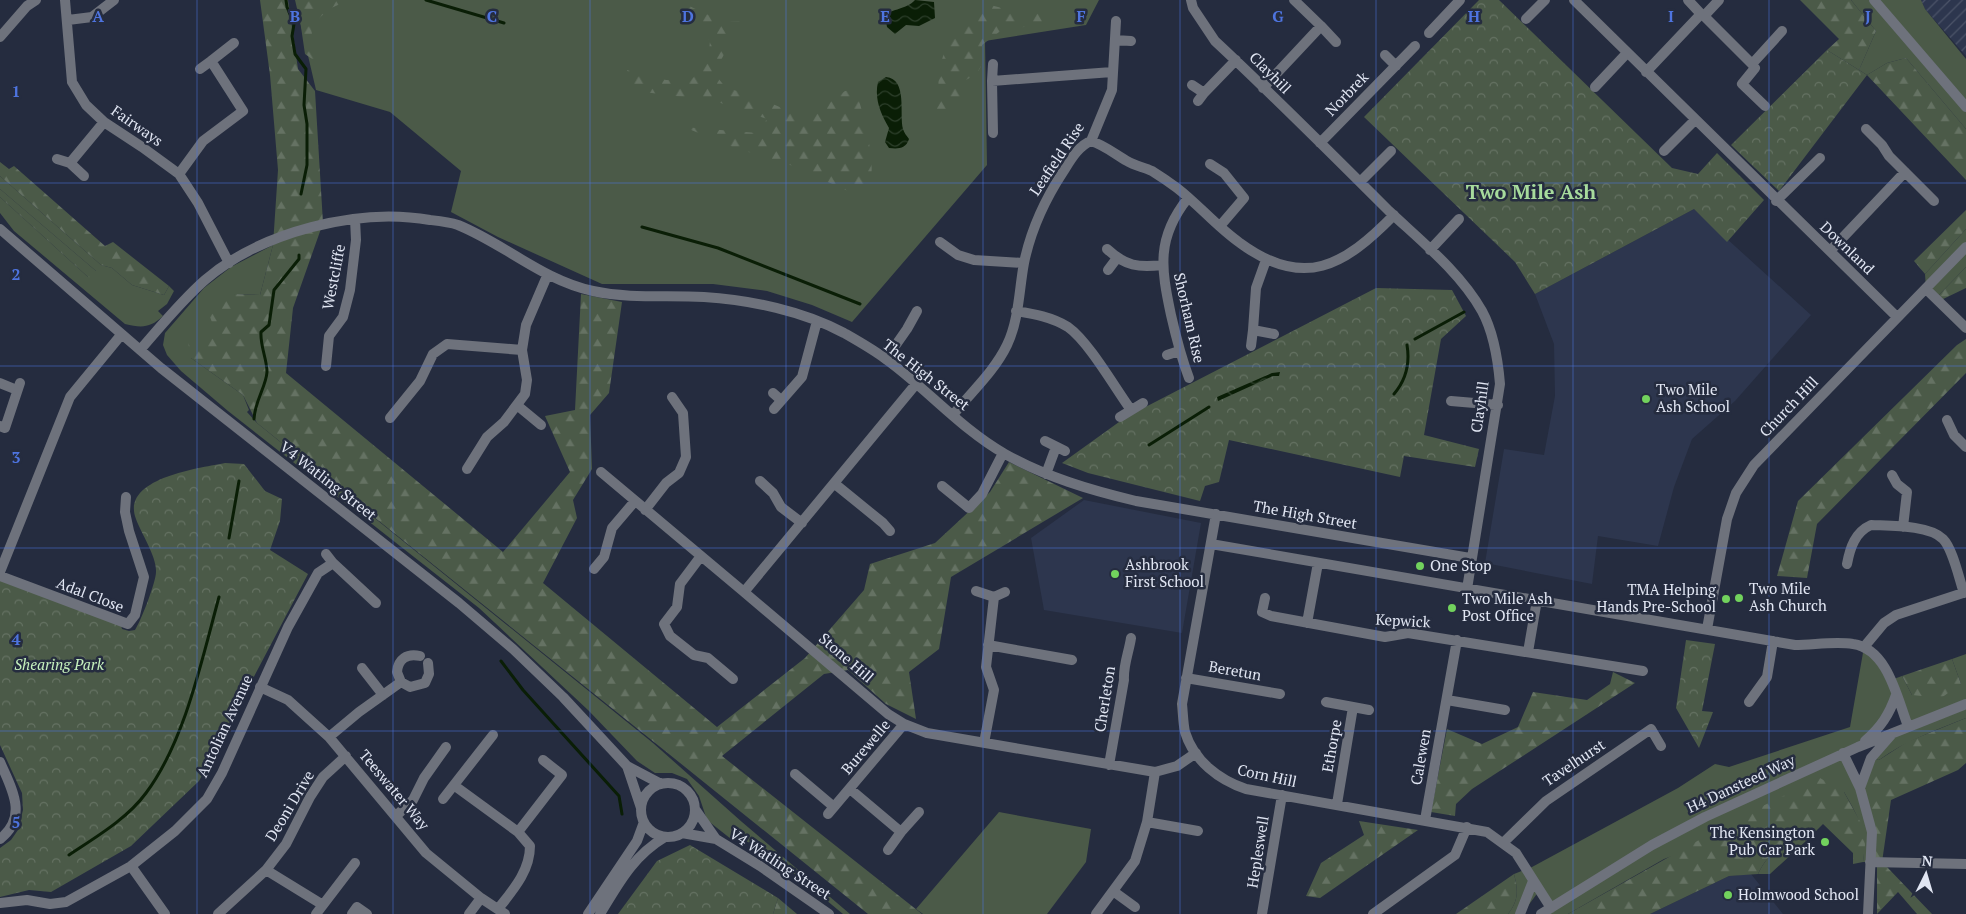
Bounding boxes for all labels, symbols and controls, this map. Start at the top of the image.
text: A [92,5,104,27]
text: B [290,5,300,27]
text: C [487,5,497,27]
text: D [682,5,694,27]
text: E [880,5,890,27]
text: F [1076,5,1086,27]
text: G [1272,5,1284,27]
text: H [1468,5,1480,27]
text: I [1668,5,1674,27]
text: J [1865,5,1871,27]
street label: Clayhill [1245,47,1296,98]
street label: Norbrek [1320,67,1372,120]
text: 1 [11,80,21,102]
street label: Fairways [108,100,167,150]
street label: Leafield Rise [1024,118,1088,199]
district label: Two Mile Ash [1466,178,1596,205]
street label: Downland [1816,217,1879,278]
street label: Westcliffe [317,242,349,311]
text: 2 [11,263,21,285]
street label: Shorham Rise [1170,271,1210,365]
street label: The High Street [879,334,975,415]
street label: Church Hill [1754,372,1822,441]
place label: Two Mile Ash School [1656,379,1730,416]
street label: Clayhill [1466,380,1493,434]
marker: Two Mile Ash School [1640,393,1652,405]
street label: V4 Watling Street [276,436,381,525]
text: 3 [11,446,21,468]
street label: The High Street [1252,495,1359,533]
place label: Ashbrook First School [1125,554,1204,591]
place label: One Stop [1430,555,1492,575]
marker: One Stop [1414,560,1426,572]
marker: Ashbrook First School [1109,568,1121,580]
street label: Adal Close [54,572,127,616]
place label: Two Mile Ash Church [1749,578,1827,615]
place label: TMA Helping Hands Pre-School [1597,579,1717,616]
place label: Two Mile Ash Post Office [1462,588,1553,625]
marker: Two Mile Ash Church [1733,592,1745,604]
marker: TMA Helping Hands Pre-School [1720,593,1732,605]
marker: Two Mile Ash Post Office [1446,602,1458,614]
street label: Kepwick [1375,609,1431,631]
text: 4 [11,628,21,650]
street label: Stone Hill [815,628,878,687]
park label: Shearing Park [14,654,105,674]
street label: Beretun [1207,656,1263,684]
street label: Cherleton [1089,664,1119,733]
street label: Antolian Avenue [192,671,257,780]
street label: Burewelle [836,715,894,778]
street label: Ethorpe [1317,718,1345,774]
street label: Calewen [1405,727,1435,786]
street label: Tavelhurst [1538,734,1609,790]
street label: Teeswater Way [355,745,435,834]
street label: H4 Dansteed Way [1683,749,1798,817]
street label: Corn Hill [1236,759,1299,791]
street label: Deoni Drive [260,766,318,845]
text: 5 [11,811,21,833]
street label: Hepleswell [1241,814,1273,889]
place label: The Kensington Pub Car Park [1710,822,1815,859]
street label: V4 Watling Street [726,823,836,904]
marker: The Kensington Pub Car Park [1819,836,1831,848]
north arrow [1901,849,1951,899]
text: N [1921,851,1934,871]
place label: Holmwood School [1738,884,1859,904]
marker: Holmwood School [1722,889,1734,901]

